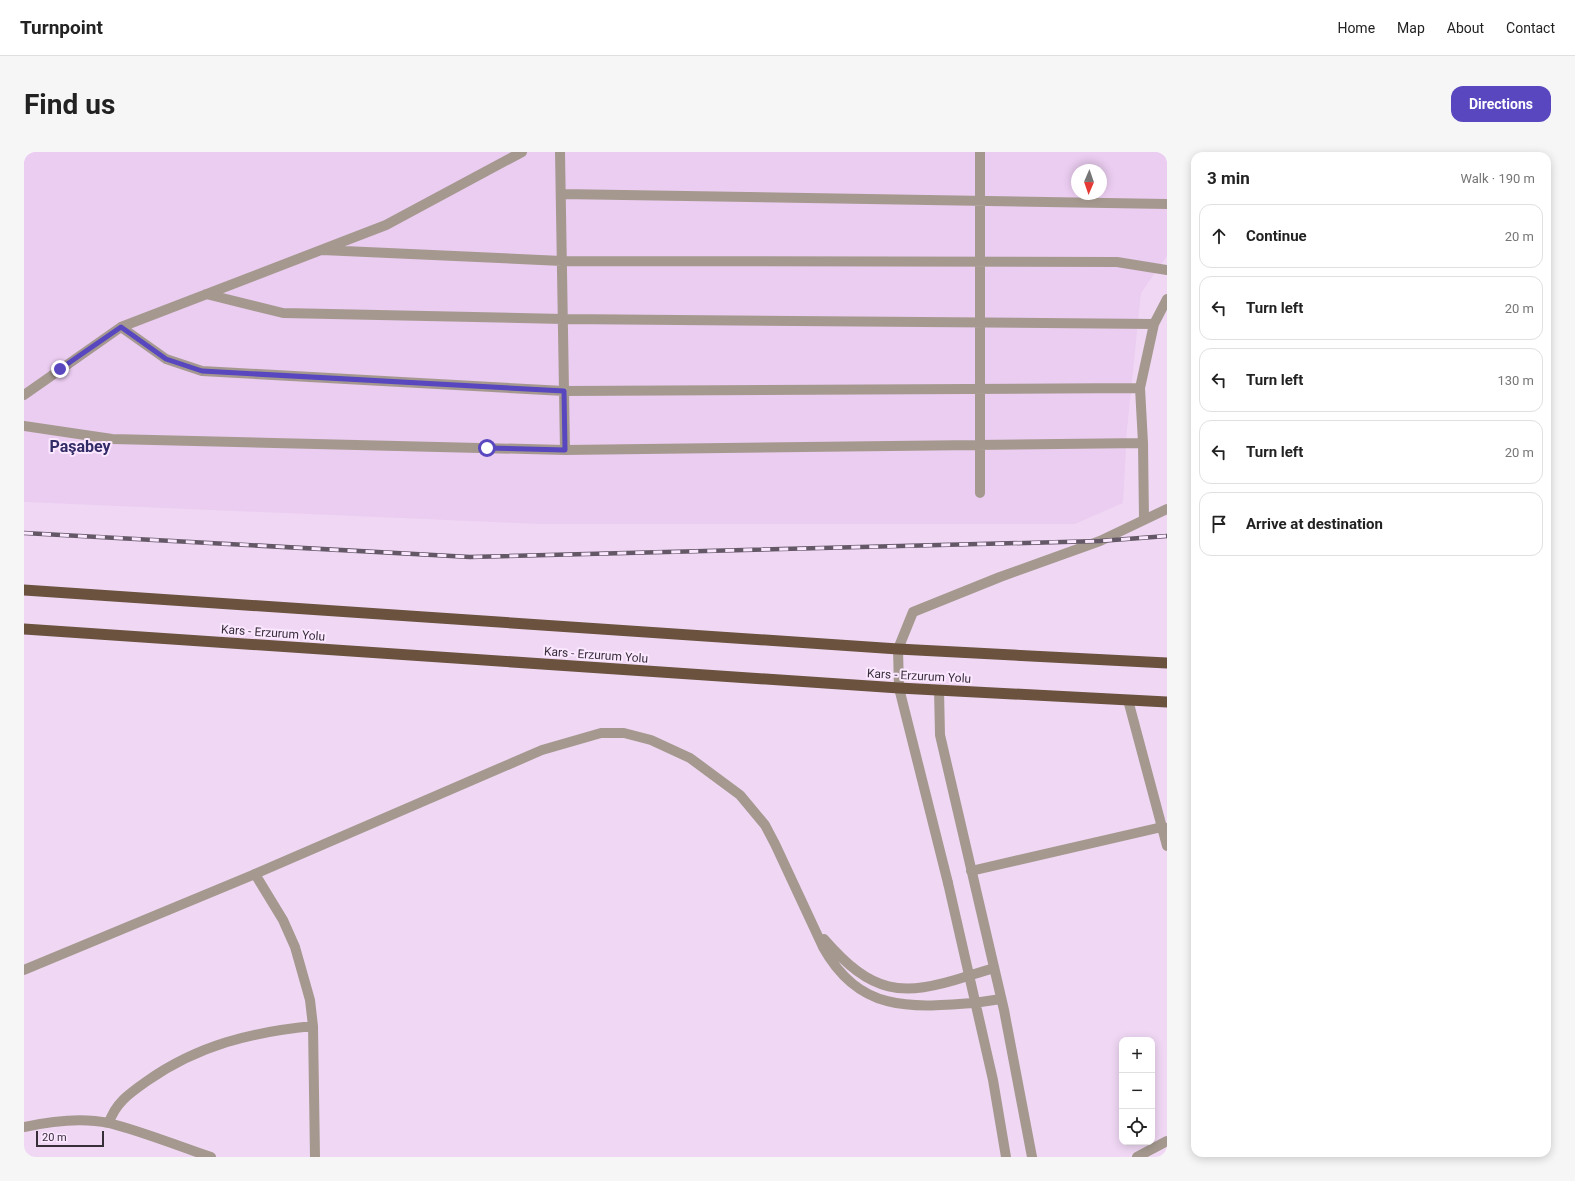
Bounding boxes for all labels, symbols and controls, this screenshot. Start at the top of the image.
text: Turnpoint [20,16,103,39]
text: Home [1337,20,1375,36]
text: Map [1397,20,1425,36]
text: About [1447,20,1484,36]
text: Contact [1506,20,1555,36]
button: Directions [1451,86,1551,122]
text: Find us [24,88,115,121]
north arrow [1071,164,1107,200]
text: 3 min [1207,168,1250,188]
text: Walk · 190 m [1460,171,1535,186]
icon: ahead [1208,225,1230,247]
text: Continue [1246,227,1307,245]
text: 20 m [1505,229,1534,244]
icon: left [1208,297,1230,319]
text: Turn left [1246,299,1303,317]
text: 20 m [1505,301,1534,316]
route end [51,360,69,378]
icon: left [1208,369,1230,391]
text: Turn left [1246,371,1303,389]
text: 130 m [1497,373,1534,388]
district label: Paşabey [49,437,112,456]
route start [478,439,496,457]
icon: left [1208,441,1230,463]
text: Turn left [1246,443,1303,461]
text: 20 m [1505,445,1534,460]
icon: arrive [1208,513,1230,535]
text: Arrive at destination [1246,515,1383,533]
street label: Kars - Erzurum Yolu [220,622,326,644]
street label: Kars - Erzurum Yolu [543,644,649,666]
street label: Kars - Erzurum Yolu [866,666,972,686]
map controls [1119,1037,1155,1145]
button: + [1119,1037,1155,1073]
button: − [1119,1073,1155,1109]
button: locate [1119,1109,1155,1145]
scale bar [36,1129,104,1148]
text: 20 m [42,1131,67,1144]

